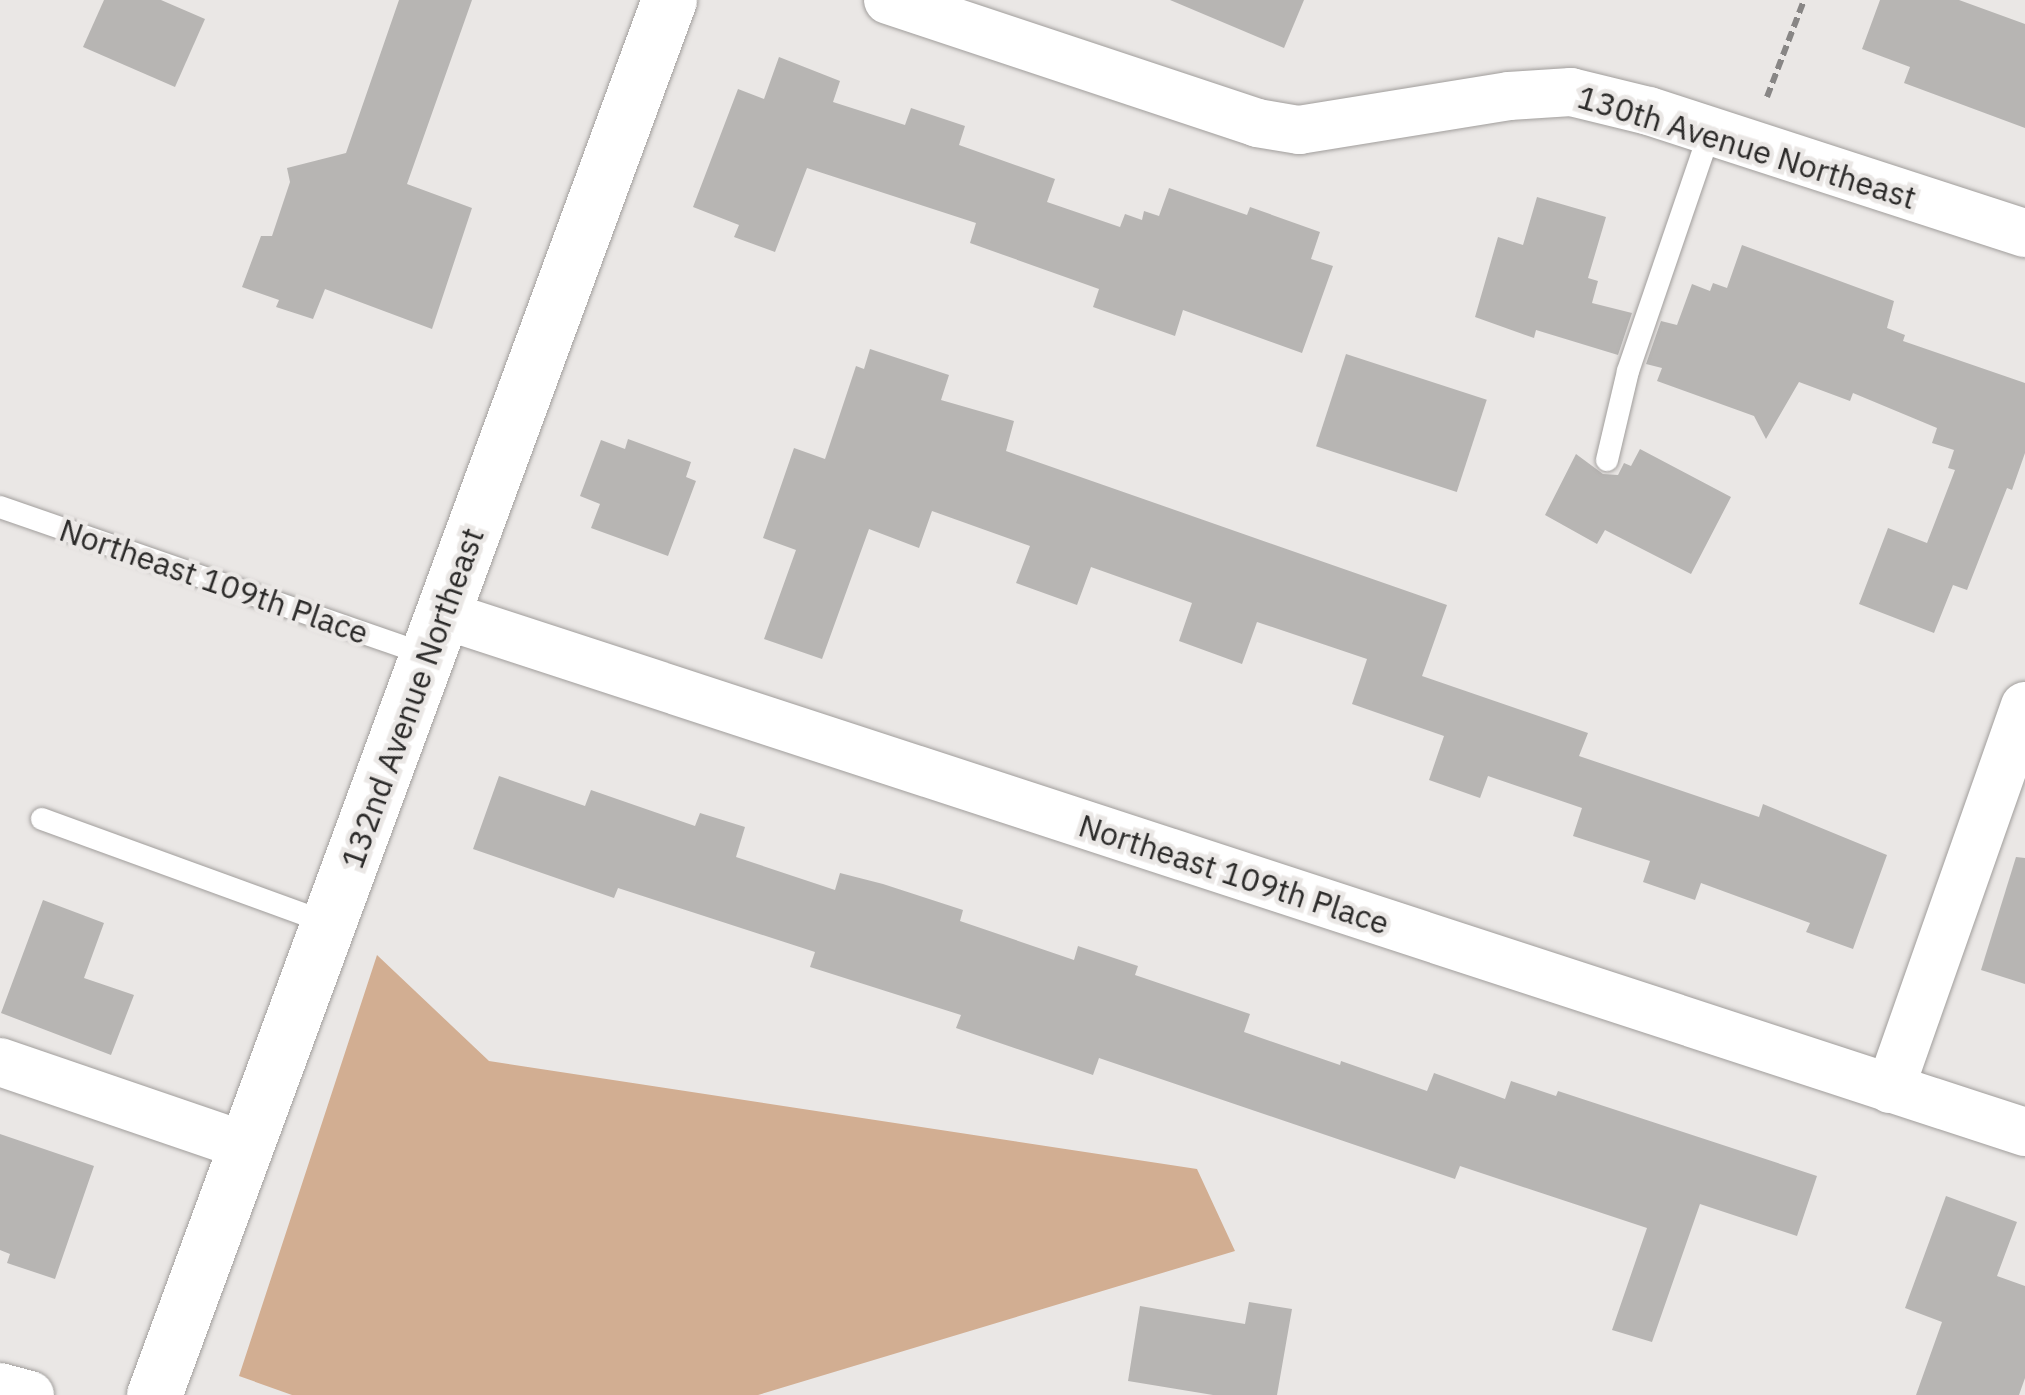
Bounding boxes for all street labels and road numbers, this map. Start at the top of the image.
street label: 130th Avenue Northeast [1573,77,1921,217]
street label: Northeast 109th Place [55,510,373,652]
street label: 132nd Avenue Northeast [333,523,491,873]
street label: Northeast 109th Place [1074,806,1394,942]

